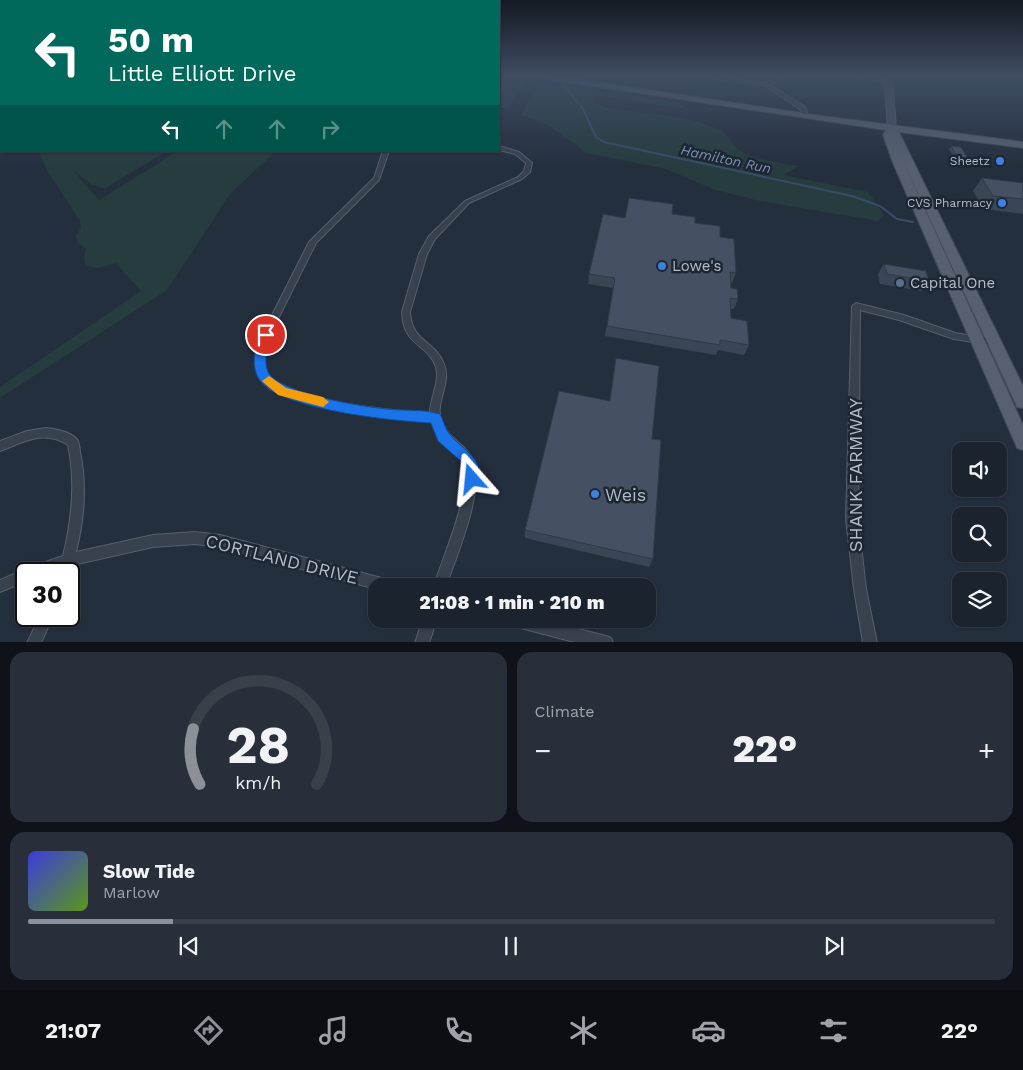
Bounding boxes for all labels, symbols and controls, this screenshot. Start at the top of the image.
text: 50 m [108,19,194,61]
icon: left [25,20,90,85]
text: Little Elliott Drive [108,61,297,86]
icon: left [157,115,185,143]
icon: ahead [210,115,238,143]
icon: ahead [263,115,291,143]
icon: right [316,115,344,143]
water label: Hamilton Run [679,142,773,176]
place label: Sheetz [950,154,990,168]
marker: Sheetz [994,155,1006,167]
place label: CVS Pharmacy [907,196,993,210]
marker: CVS Pharmacy [996,197,1008,209]
place label: Lowe's [672,257,722,275]
marker: Lowe's [656,260,668,272]
place label: Capital One [910,274,995,292]
marker: Capital One [894,277,906,289]
pin [245,314,287,356]
icon: arrive [252,321,280,349]
street label: SHANK FARMWAY [845,397,866,552]
map controls [952,442,1007,627]
button: sound [952,442,1007,497]
position arrow [445,452,497,504]
place label: Weis [605,484,646,505]
marker: Weis [589,488,601,500]
button: search [952,507,1007,562]
street label: CORTLAND DRIVE [203,530,361,588]
speed limit sign: 30 [15,562,80,627]
button: layers [952,572,1007,627]
text: 21:08 · 1 min · 210 m [419,591,605,614]
text: Climate [535,702,595,721]
text: 28 [226,715,290,776]
text: 22° [732,727,797,771]
text: − [535,734,551,767]
text: + [978,734,995,767]
text: km/h [235,772,281,793]
text: Slow Tide [103,860,195,883]
text: Marlow [103,883,160,902]
icon: previous [175,932,203,960]
icon: pause [497,932,525,960]
icon: next [820,932,848,960]
icon: directions [191,1013,226,1048]
icon: music [316,1013,351,1048]
icon: phone [441,1013,476,1048]
icon: climate [566,1013,601,1048]
icon: car [691,1013,726,1048]
icon: filters [816,1013,851,1048]
text: 21:07 [45,1018,101,1043]
text: 22° [941,1018,978,1043]

